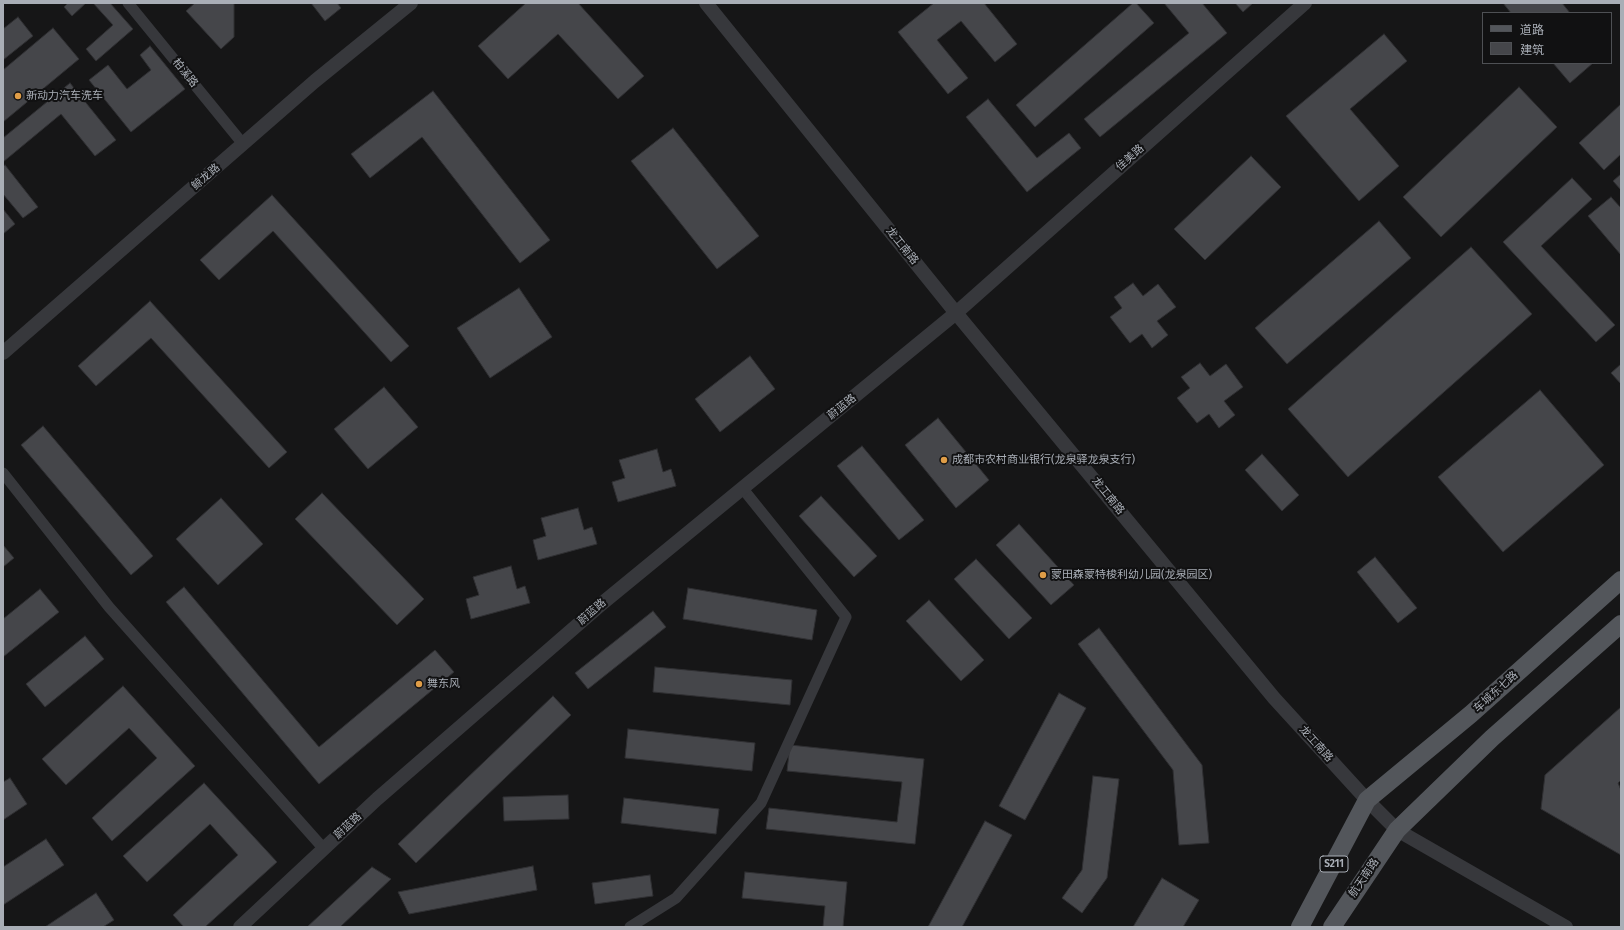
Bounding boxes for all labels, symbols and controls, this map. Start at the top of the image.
legend [1482,12,1612,64]
text: 道路 [1520,23,1544,37]
text: 建筑 [1520,43,1544,57]
street label: 柏溪路 [169,56,201,90]
place label: 新动力汽车洗车 [26,89,103,103]
marker: 新动力汽车洗车 [13,91,23,101]
street label: 佳美路 [1113,142,1147,174]
street label: 鲸龙路 [189,161,223,193]
street label: 龙工南路 [883,225,921,267]
street label: 蔚蓝路 [825,391,859,423]
place label: 成都市农村商业银行(龙泉驿龙泉支行) [952,453,1135,467]
marker: 成都市农村商业银行(龙泉驿龙泉支行) [939,455,949,465]
street label: 龙工南路 [1089,475,1127,517]
place label: 蒙田森蒙特梭利幼儿园(龙泉园区) [1051,568,1212,582]
marker: 蒙田森蒙特梭利幼儿园(龙泉园区) [1038,570,1048,580]
street label: 蔚蓝路 [575,596,609,628]
street label: 车城东七路 [1471,669,1521,715]
place label: 舞东风 [427,677,460,691]
marker: 舞东风 [414,679,424,689]
street label: 龙工南路 [1296,723,1336,765]
street label: 蔚蓝路 [331,810,365,842]
road number: S211 [1320,856,1348,872]
street label: 航天南路 [1346,856,1382,900]

